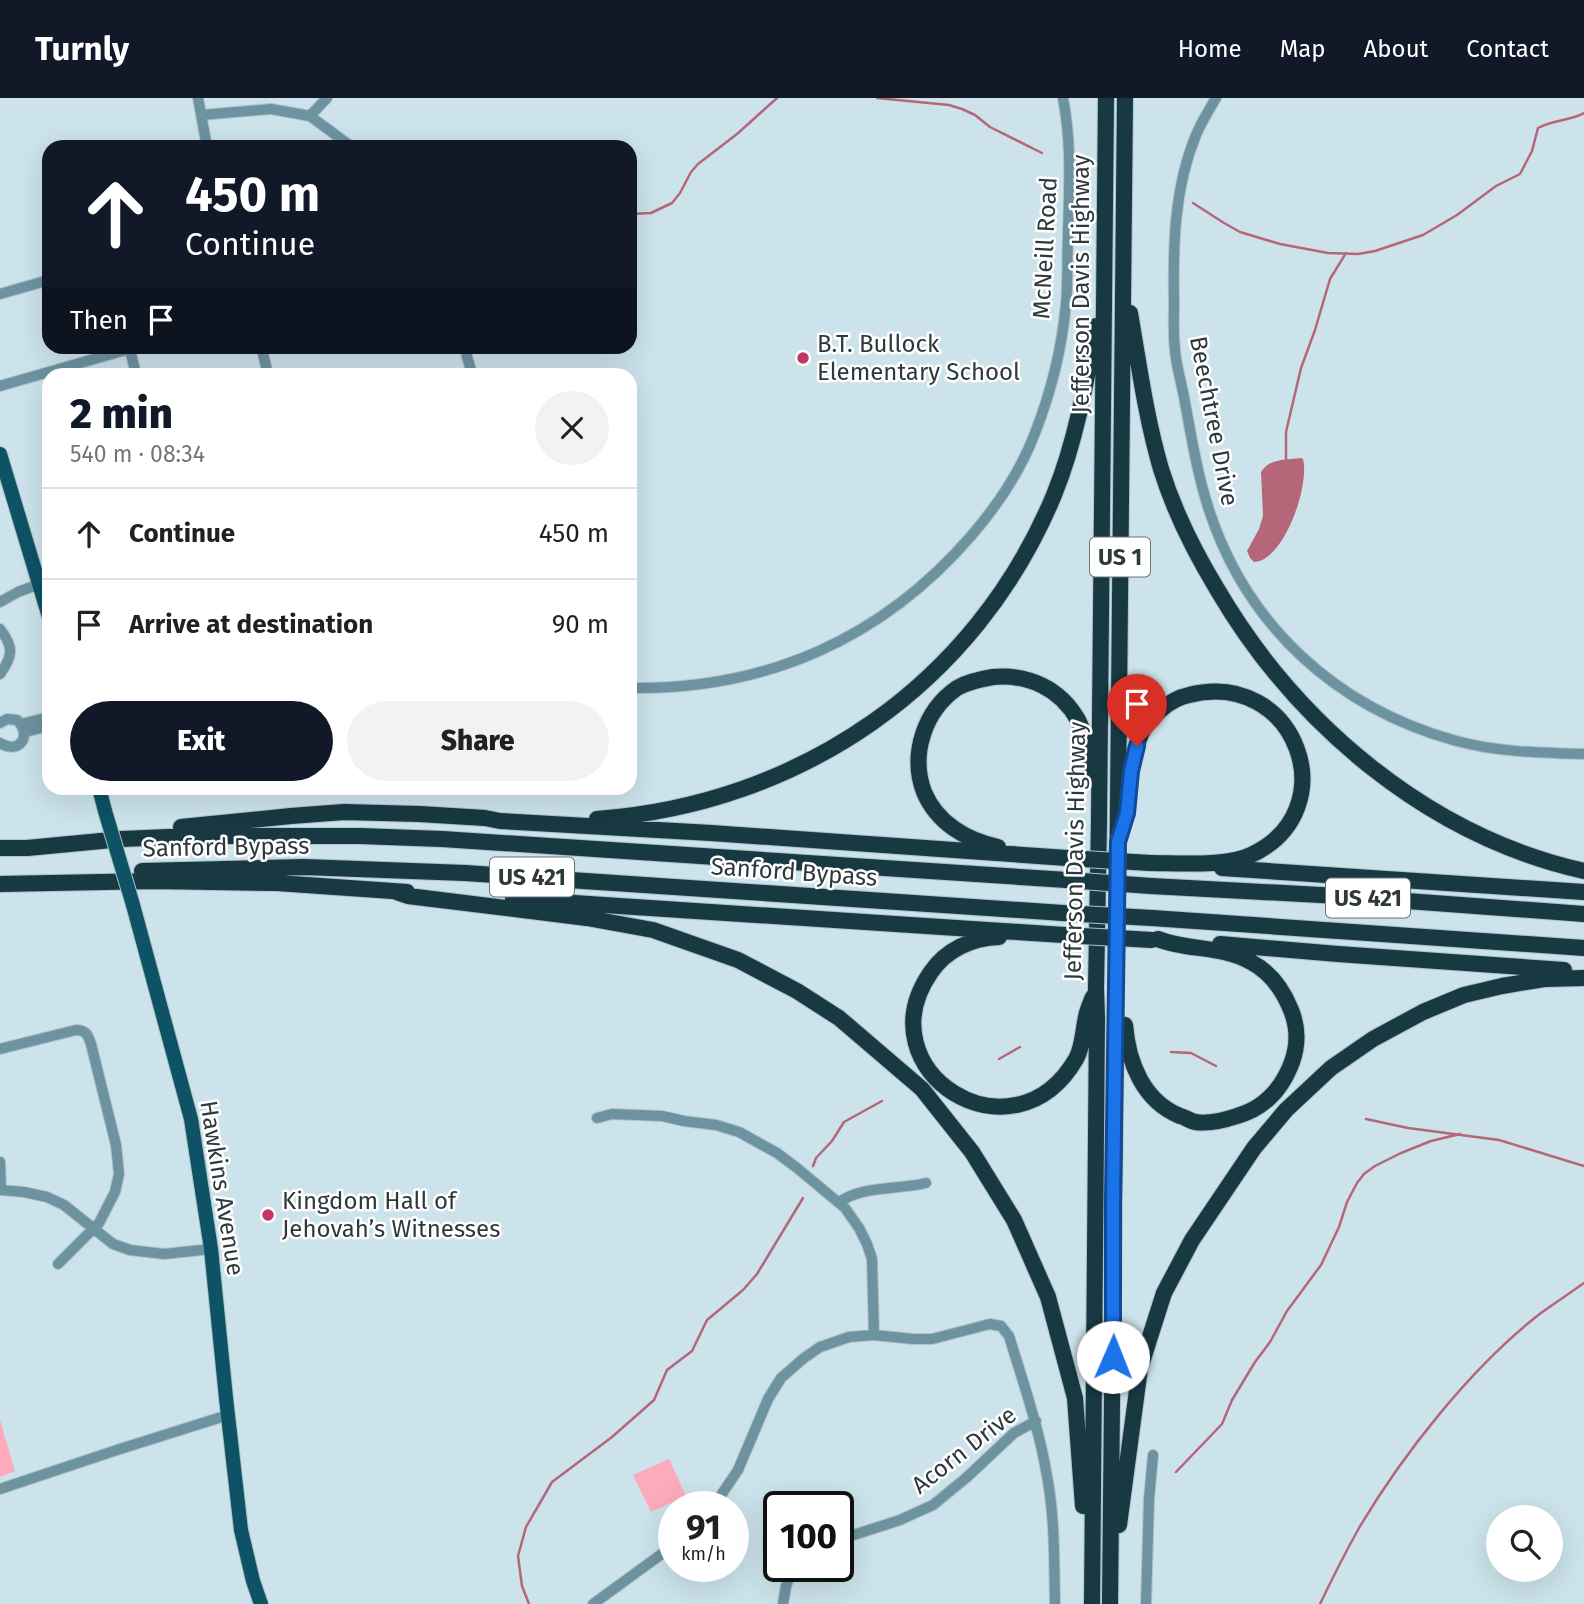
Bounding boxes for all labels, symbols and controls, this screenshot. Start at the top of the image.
text: Turnly [35,29,129,69]
text: Home [1178,35,1242,63]
text: Map [1280,35,1326,63]
text: About [1364,35,1428,63]
text: Contact [1466,35,1549,63]
street label: Jefferson Davis Highway [1067,154,1095,413]
text: 450 m [185,165,320,224]
icon: ahead [70,168,161,259]
street label: McNeill Road [1027,176,1063,320]
text: Continue [185,225,315,263]
icon: arrive [142,301,180,339]
text: Then [70,305,128,336]
place label: B.T. Bullock Elementary School [817,330,1020,386]
street label: Beechtree Drive [1184,334,1244,508]
marker: B.T. Bullock Elementary School [795,350,811,366]
text: 2 min [70,389,173,439]
button: close [535,391,609,465]
text: 540 m · 08:34 [70,440,205,468]
icon: ahead [70,515,108,553]
text: Continue [129,518,235,549]
text: 450 m [539,518,609,549]
road number: US 1 [1090,538,1150,576]
icon: arrive [70,606,108,644]
text: Arrive at destination [129,609,373,640]
text: 90 m [552,609,609,640]
pin [1107,674,1167,746]
icon: arrive [1118,685,1156,723]
button: Exit [70,701,333,781]
button: Share [347,701,609,781]
street label: Jefferson Davis Highway [1059,721,1091,981]
street label: Sanford Bypass [142,832,310,862]
street label: Sanford Bypass [710,852,878,892]
road number: US 421 [490,858,574,897]
road number: US 421 [1326,878,1410,918]
street label: Hawkins Avenue [194,1098,250,1278]
place label: Kingdom Hall of Jehovah’s Witnesses [282,1187,500,1243]
marker: Kingdom Hall of Jehovah’s Witnesses [260,1207,276,1223]
position arrow [1076,1320,1150,1394]
street label: Acorn Drive [906,1401,1022,1499]
speed limit sign: 100 [763,1491,854,1582]
map controls [1486,1505,1563,1582]
button: search [1486,1505,1563,1582]
text: 91 [686,1506,721,1548]
text: km/h [681,1543,726,1565]

